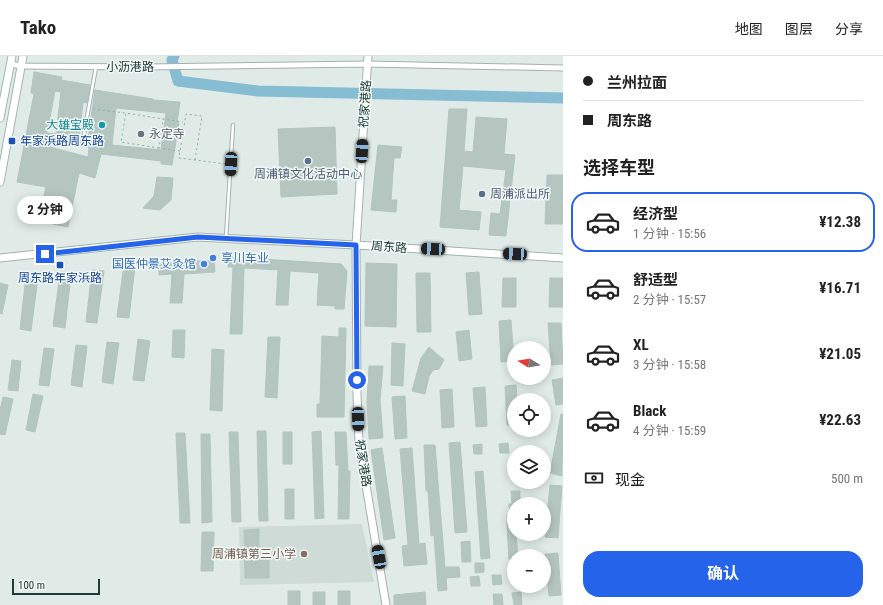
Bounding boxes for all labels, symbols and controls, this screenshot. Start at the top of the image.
text: Tako [20,16,56,39]
text: 地图 [735,21,763,37]
text: 图层 [785,21,813,37]
text: 分享 [835,21,863,37]
street label: 小沥港路 [106,60,154,74]
text: 兰州拉面 [607,74,667,92]
street label: 祝家港路 [356,80,374,128]
text: 周东路 [607,112,652,130]
place label: 大雄宝殿 [46,118,94,132]
marker: 大雄宝殿 [97,120,107,130]
place label: 永定寺 [149,127,185,141]
marker: 永定寺 [136,129,146,139]
place label: 年家浜路周东路 [20,134,104,148]
marker: 年家浜路周东路 [7,136,17,146]
car [355,139,369,163]
car [224,152,238,176]
marker: 周浦镇文化活动中心 [303,156,313,166]
text: 选择车型 [583,157,655,178]
place label: 周浦镇文化活动中心 [254,167,362,181]
place label: 周浦派出所 [490,187,550,201]
marker: 周浦派出所 [477,189,487,199]
callout: 2 分钟 [17,196,73,224]
text: 2 分钟 [27,202,63,217]
icon: car [585,204,621,240]
text: 经济型 [633,205,678,223]
text: ¥12.38 [819,213,861,231]
text: 1 分钟 · 15:56 [633,226,706,241]
street label: 周东路 [371,239,407,255]
car [421,242,445,256]
route end [36,245,54,263]
car [503,247,527,261]
place label: 享川车业 [221,251,269,265]
marker: 享川车业 [208,253,218,263]
place label: 国医仲景艾灸馆 [112,257,196,271]
marker: 国医仲景艾灸馆 [199,259,209,269]
marker: 周东路年家浜路 [55,260,65,270]
icon: car [585,270,621,306]
place label: 周东路年家浜路 [18,271,102,285]
text: 舒适型 [633,271,678,289]
text: ¥16.71 [819,279,861,297]
text: 2 分钟 · 15:57 [633,292,706,307]
icon: car [585,336,621,372]
text: XL [633,336,649,354]
north arrow [507,341,551,385]
map controls [507,341,551,593]
text: ¥21.05 [819,345,861,363]
text: 3 分钟 · 15:58 [633,357,706,372]
route start [348,371,366,389]
button: locate [507,393,551,437]
icon: car [585,402,621,438]
text: Black [633,402,666,420]
car [352,407,364,431]
text: ¥22.63 [819,411,861,429]
text: 4 分钟 · 15:59 [633,423,706,438]
street label: 祝家港路 [352,438,374,488]
button: layers [507,445,551,489]
icon: cash [583,467,605,489]
text: 现金 [615,471,645,489]
text: 500 m [831,471,863,486]
button: + [507,497,551,541]
car [371,544,387,570]
place label: 周浦镇第三小学 [212,547,296,561]
marker: 周浦镇第三小学 [299,549,309,559]
button: − [507,549,551,593]
button: 确认 [583,551,863,597]
scale bar [12,577,100,596]
text: 100 m [18,579,45,592]

